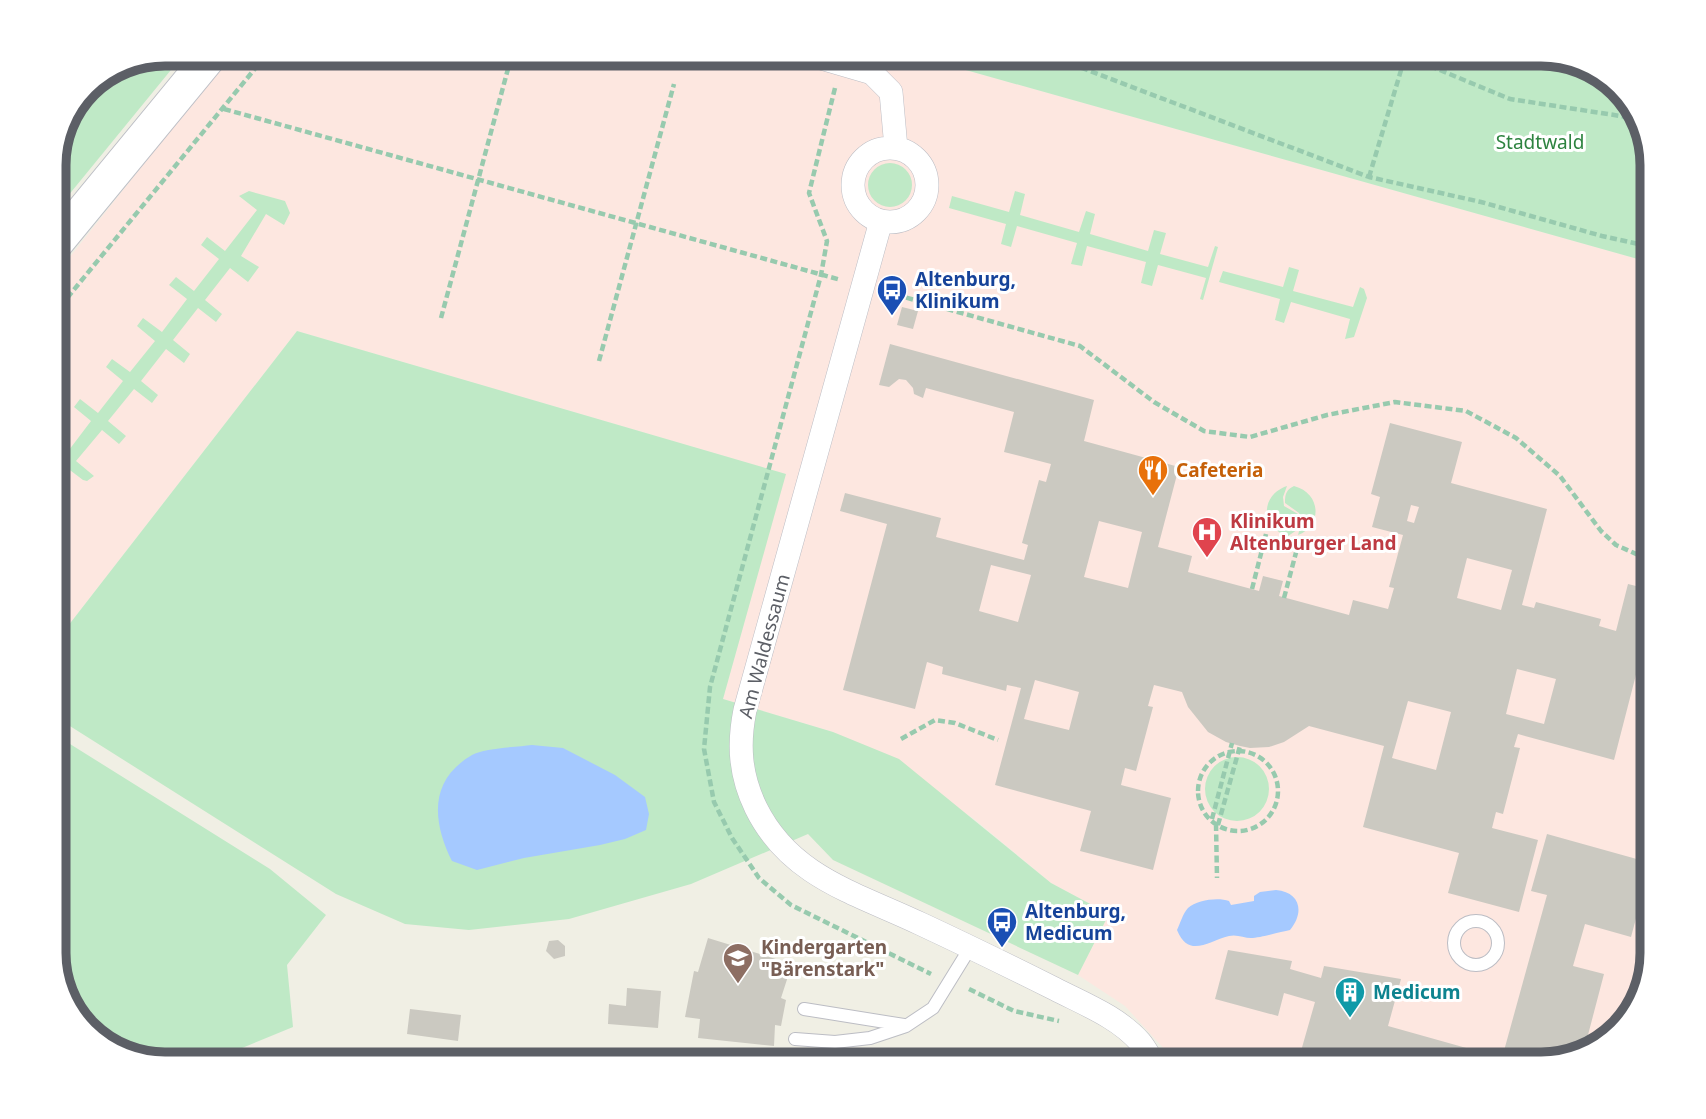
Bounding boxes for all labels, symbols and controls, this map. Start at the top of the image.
park label: Stadtwald [1496,129,1584,155]
place label: Altenburg, Klinikum [915,266,1016,314]
bus stop icon: Altenburg, Klinikum [875,273,909,317]
restaurant icon: Cafeteria [1136,453,1170,497]
place label: Cafeteria [1176,457,1263,483]
place label: Klinikum Altenburger Land [1230,508,1397,556]
hospital icon: Klinikum Altenburger Land [1190,515,1224,559]
street label: Am Waldessaum [732,571,796,721]
place label: Altenburg, Medicum [1025,898,1126,946]
bus stop icon: Altenburg, Medicum [985,905,1019,949]
place label: Kindergarten "Bärenstark" [761,934,887,982]
school or university icon: Kindergarten "Bärenstark" [721,941,755,985]
building icon: Medicum [1333,975,1367,1019]
place label: Medicum [1373,979,1461,1005]

